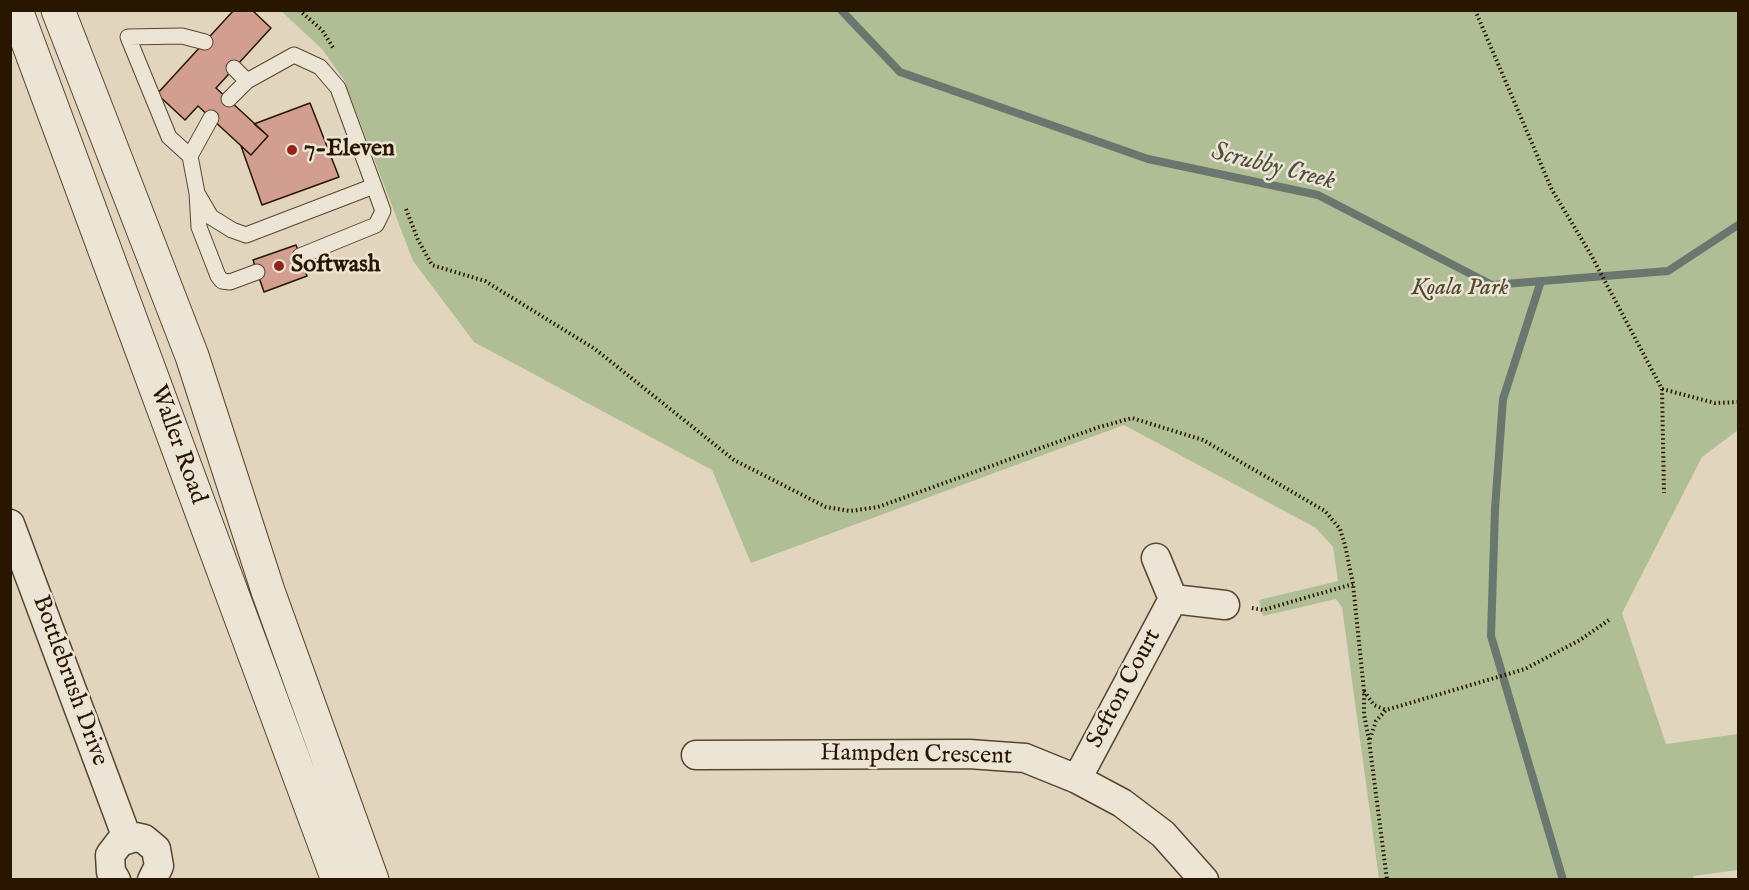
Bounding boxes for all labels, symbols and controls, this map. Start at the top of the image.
place label: 7-Eleven [304,136,395,164]
water label: Scrubby Creek [1208,138,1338,198]
marker: 7-Eleven [285,143,299,157]
place label: Softwash [291,252,380,280]
marker: Softwash [272,259,286,273]
park label: Koala Park [1411,275,1509,303]
street label: Waller Road [142,382,212,508]
street label: Bottlebrush Drive [25,592,113,770]
street label: Sefton Court [1082,625,1168,753]
street label: Hampden Crescent [820,740,1012,772]

